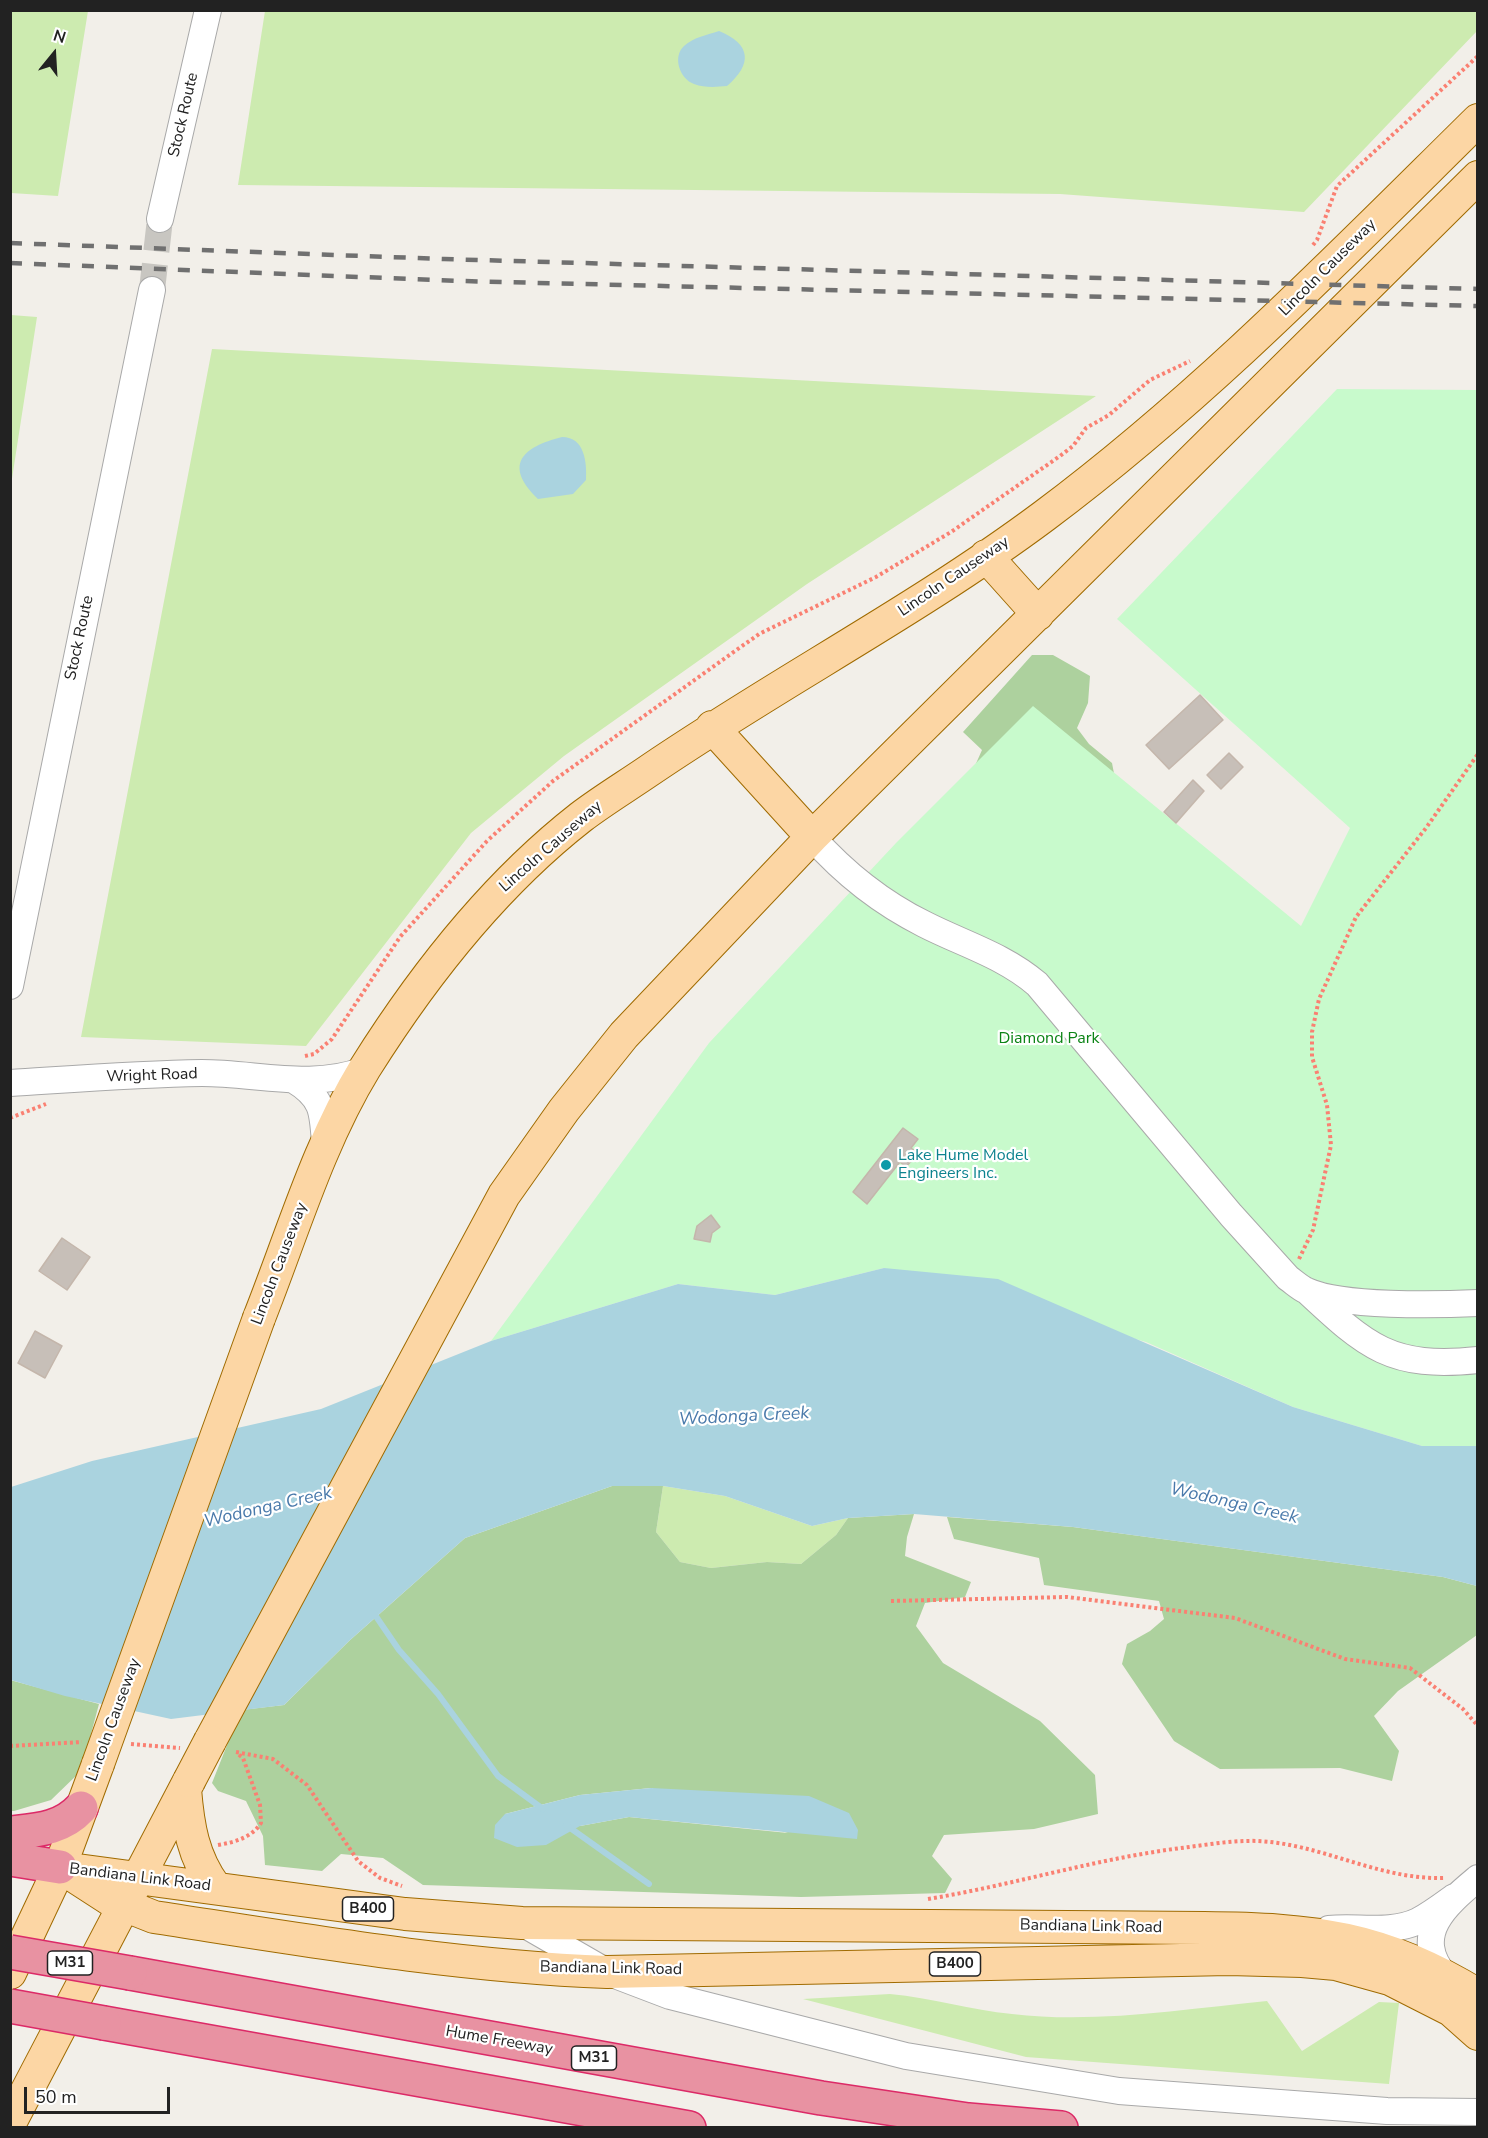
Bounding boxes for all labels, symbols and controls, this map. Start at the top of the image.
north arrow [24,24,84,84]
text: N [50,25,69,49]
street label: Stock Route [165,71,203,159]
street label: Lincoln Causeway [1275,215,1381,321]
street label: Lincoln Causeway [895,533,1013,621]
street label: Stock Route [62,594,98,682]
street label: Lincoln Causeway [496,797,606,897]
park label: Diamond Park [998,1029,1100,1049]
street label: Wright Road [106,1065,198,1087]
place label: Lake Hume Model Engineers Inc. [898,1146,1028,1184]
marker: Lake Hume Model Engineers Inc. [879,1158,893,1172]
street label: Lincoln Causeway [248,1200,312,1328]
water label: Wodonga Creek [678,1403,810,1431]
water label: Wodonga Creek [1168,1479,1300,1529]
water label: Wodonga Creek [202,1483,334,1533]
street label: Lincoln Causeway [83,1656,145,1784]
street label: Bandiana Link Road [68,1860,212,1896]
road number: B400 [342,1897,394,1921]
street label: Bandiana Link Road [1020,1916,1162,1938]
road number: M31 [48,1951,92,1975]
road number: B400 [930,1952,980,1976]
street label: Bandiana Link Road [540,1958,682,1980]
street label: Hume Freeway [444,2022,554,2060]
road number: M31 [572,2046,616,2070]
scale bar [27,2075,172,2113]
text: 50 m [35,2085,77,2109]

